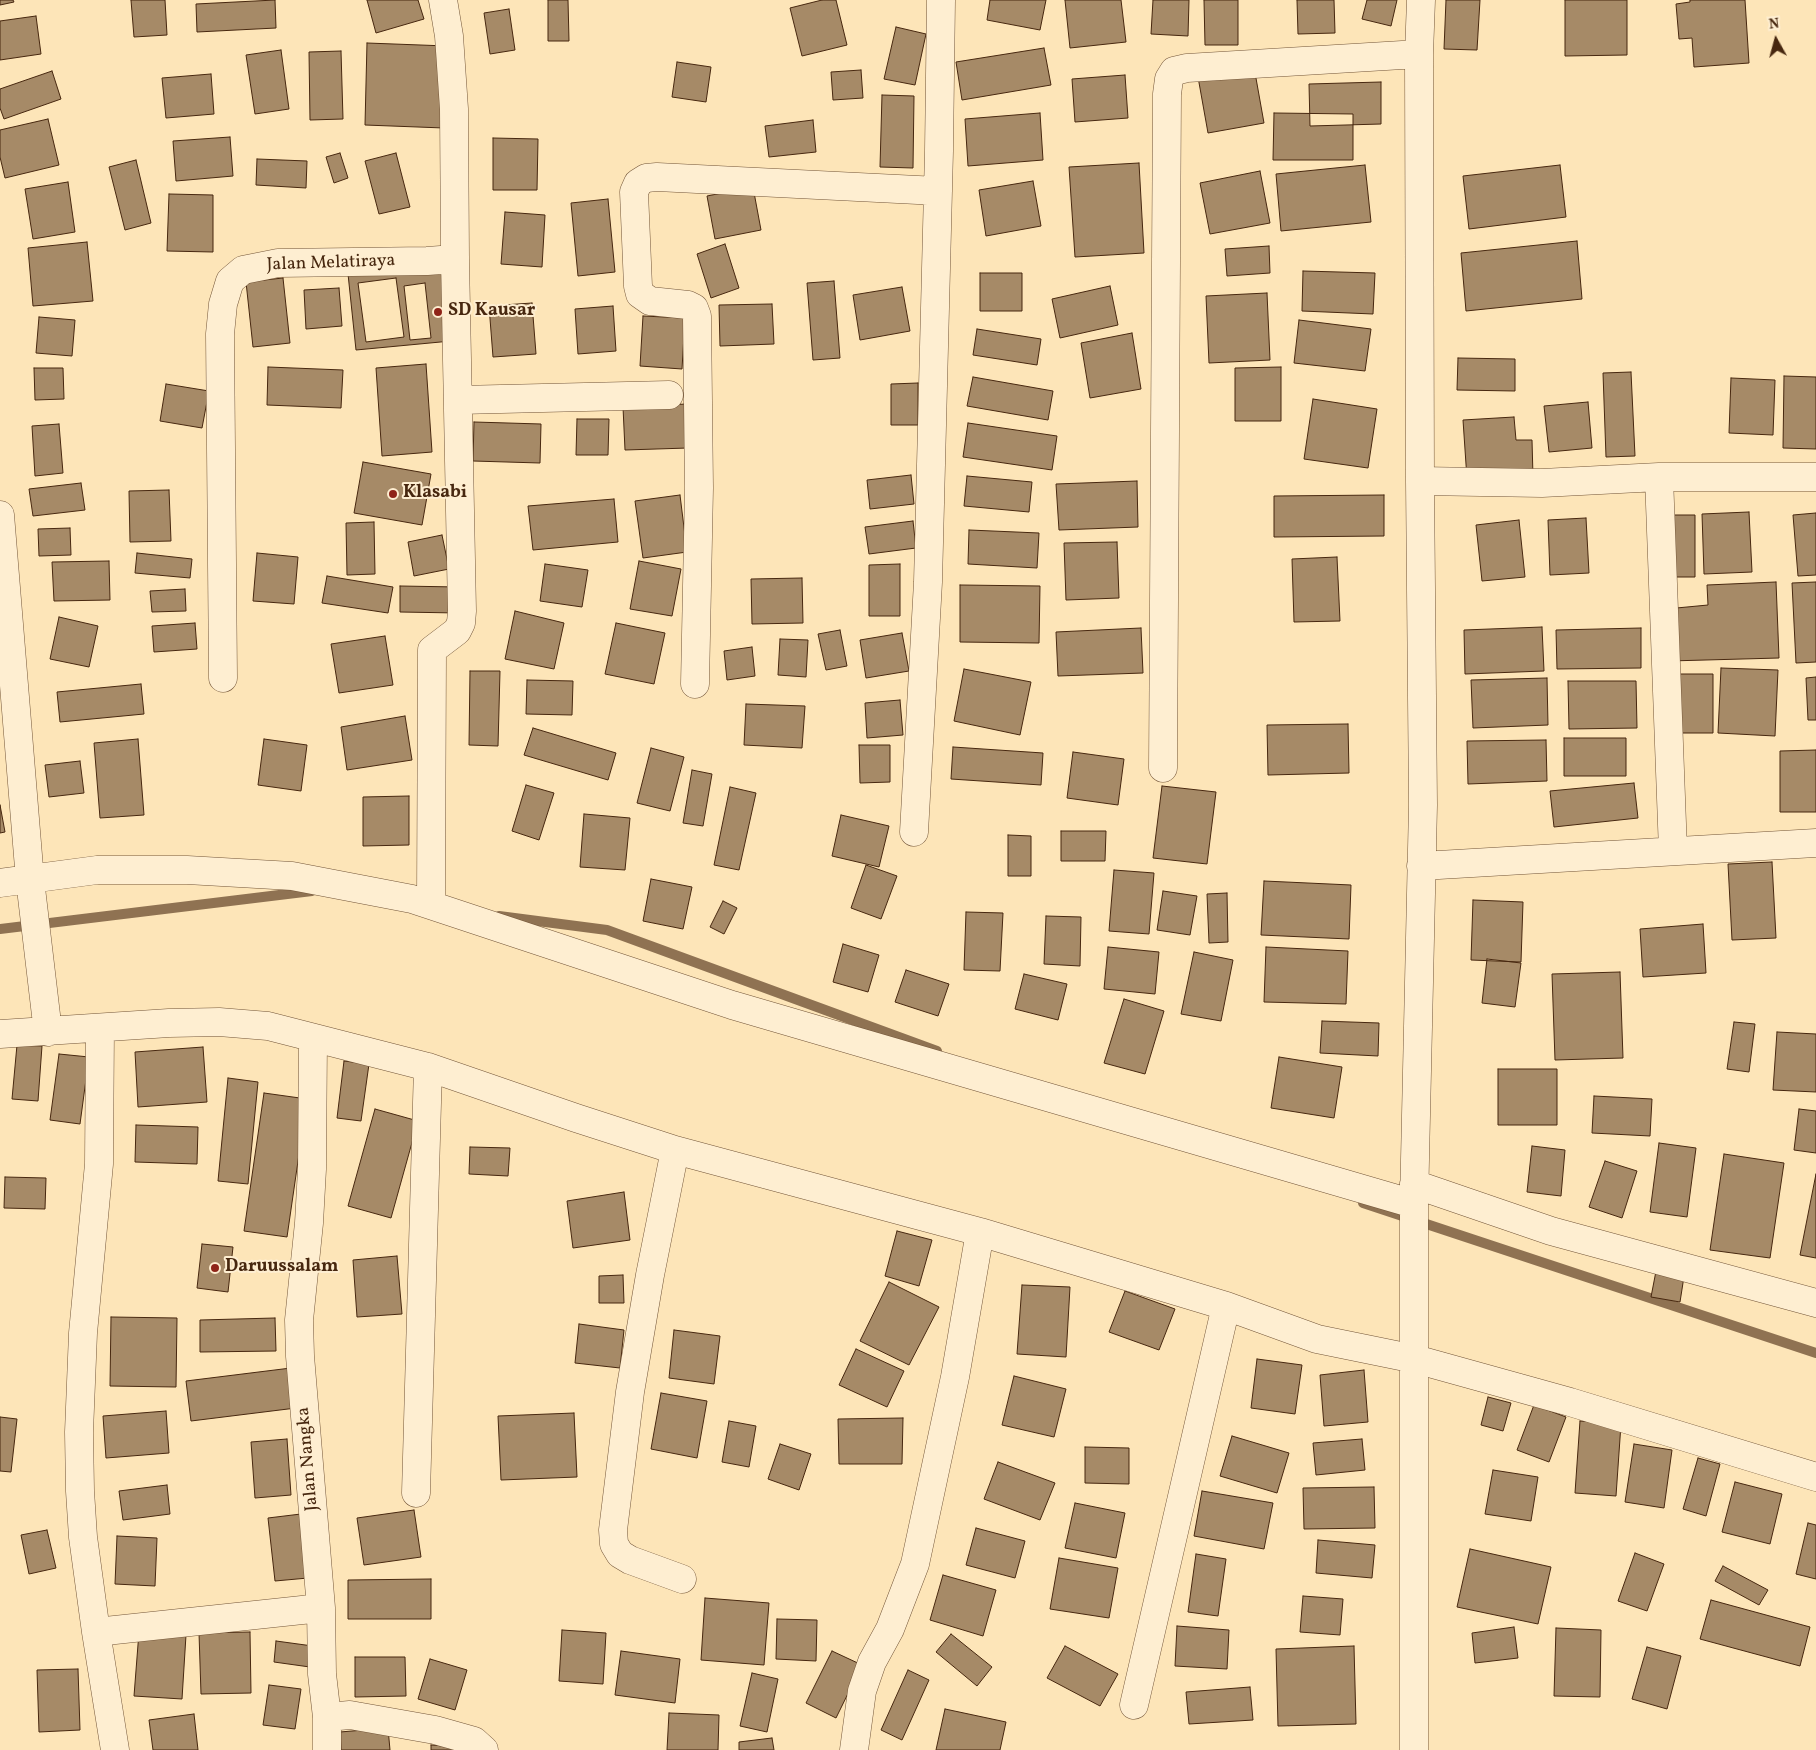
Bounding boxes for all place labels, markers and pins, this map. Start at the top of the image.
place label: SD Kausar [448,301,535,323]
marker: SD Kausar [432,306,444,318]
place label: Klasabi [403,483,467,505]
marker: Klasabi [387,488,399,500]
place label: Daruussalam [225,1257,338,1279]
marker: Daruussalam [209,1262,221,1274]

